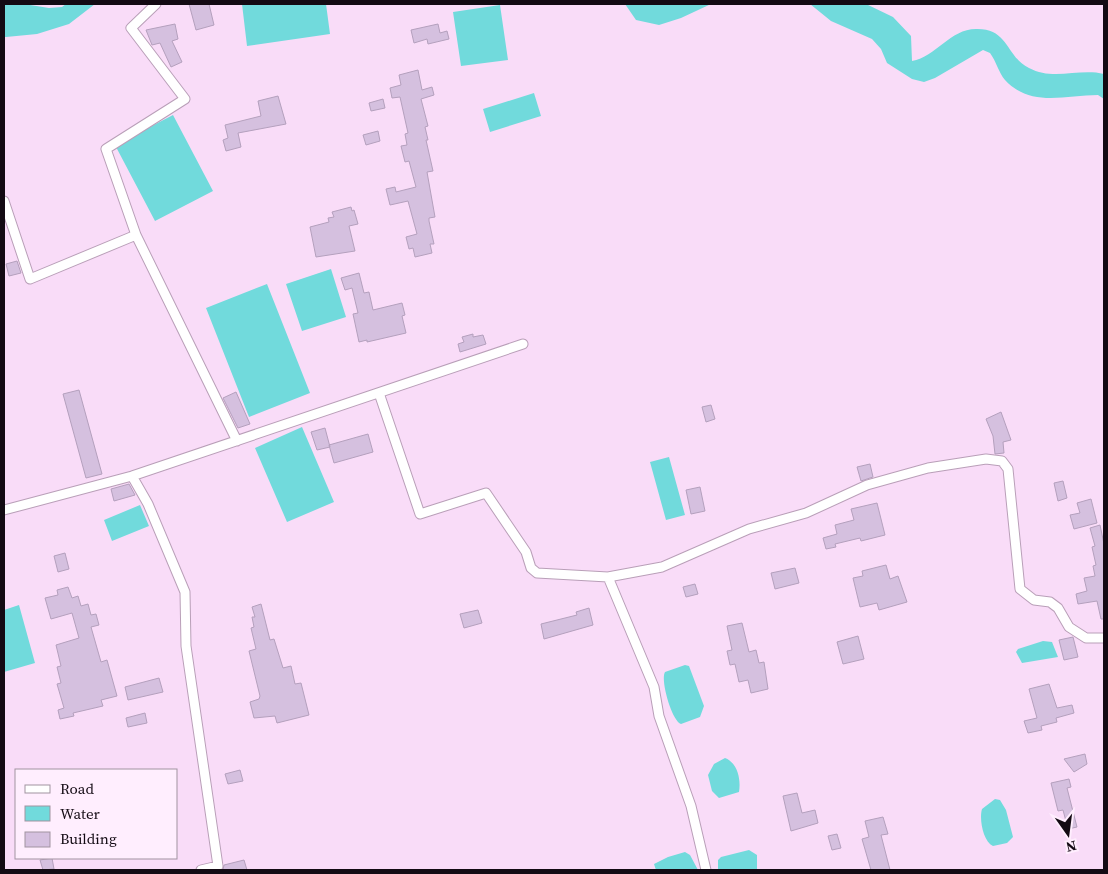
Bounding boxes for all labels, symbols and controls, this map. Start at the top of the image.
legend [15,769,178,859]
text: Road [60,778,94,799]
text: Water [60,803,101,824]
north arrow [1043,809,1093,859]
text: Building [60,828,117,849]
text: N [1064,836,1079,858]

